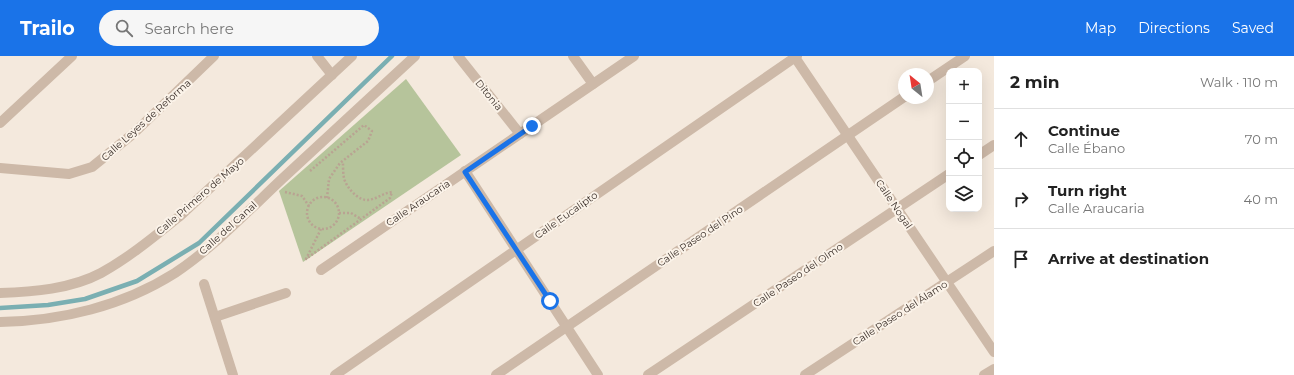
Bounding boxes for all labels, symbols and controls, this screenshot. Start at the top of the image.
search box [99,10,379,46]
text: Trailo [20,17,75,40]
icon: search [113,17,135,39]
text: Search here [145,19,234,38]
text: Map [1085,19,1116,37]
text: Directions [1138,19,1210,37]
text: Saved [1232,19,1274,37]
north arrow [898,68,934,104]
map controls [946,68,982,212]
button: + [946,68,982,104]
text: 2 min [1010,72,1060,92]
text: Walk · 110 m [1200,74,1278,90]
street label: Calle Leyes de Reforma [98,76,194,164]
street label: Ditonia [473,77,505,113]
button: − [946,104,982,140]
route end [523,117,541,135]
text: Continue [1048,121,1120,140]
icon: ahead [1010,128,1032,150]
text: 70 m [1245,131,1278,147]
button: locate [946,140,982,176]
text: Calle Ébano [1048,140,1125,156]
street label: Calle Primero de Mayo [153,154,247,238]
button: layers [946,176,982,212]
street label: Calle Araucaria [384,177,452,229]
street label: Calle Nogal [873,177,915,231]
text: Turn right [1048,181,1127,200]
street label: Calle Eucalipto [532,188,600,242]
icon: right [1010,188,1032,210]
text: 40 m [1244,191,1278,207]
street label: Calle del Canal [196,199,260,257]
text: Calle Araucaria [1048,200,1145,216]
street label: Calle Paseo del Pino [655,202,745,270]
street label: Calle Paseo del Olmo [751,240,845,310]
icon: arrive [1010,248,1032,270]
text: Arrive at destination [1048,249,1209,268]
street label: Calle Paseo del Álamo [850,277,950,349]
route start [541,292,559,310]

